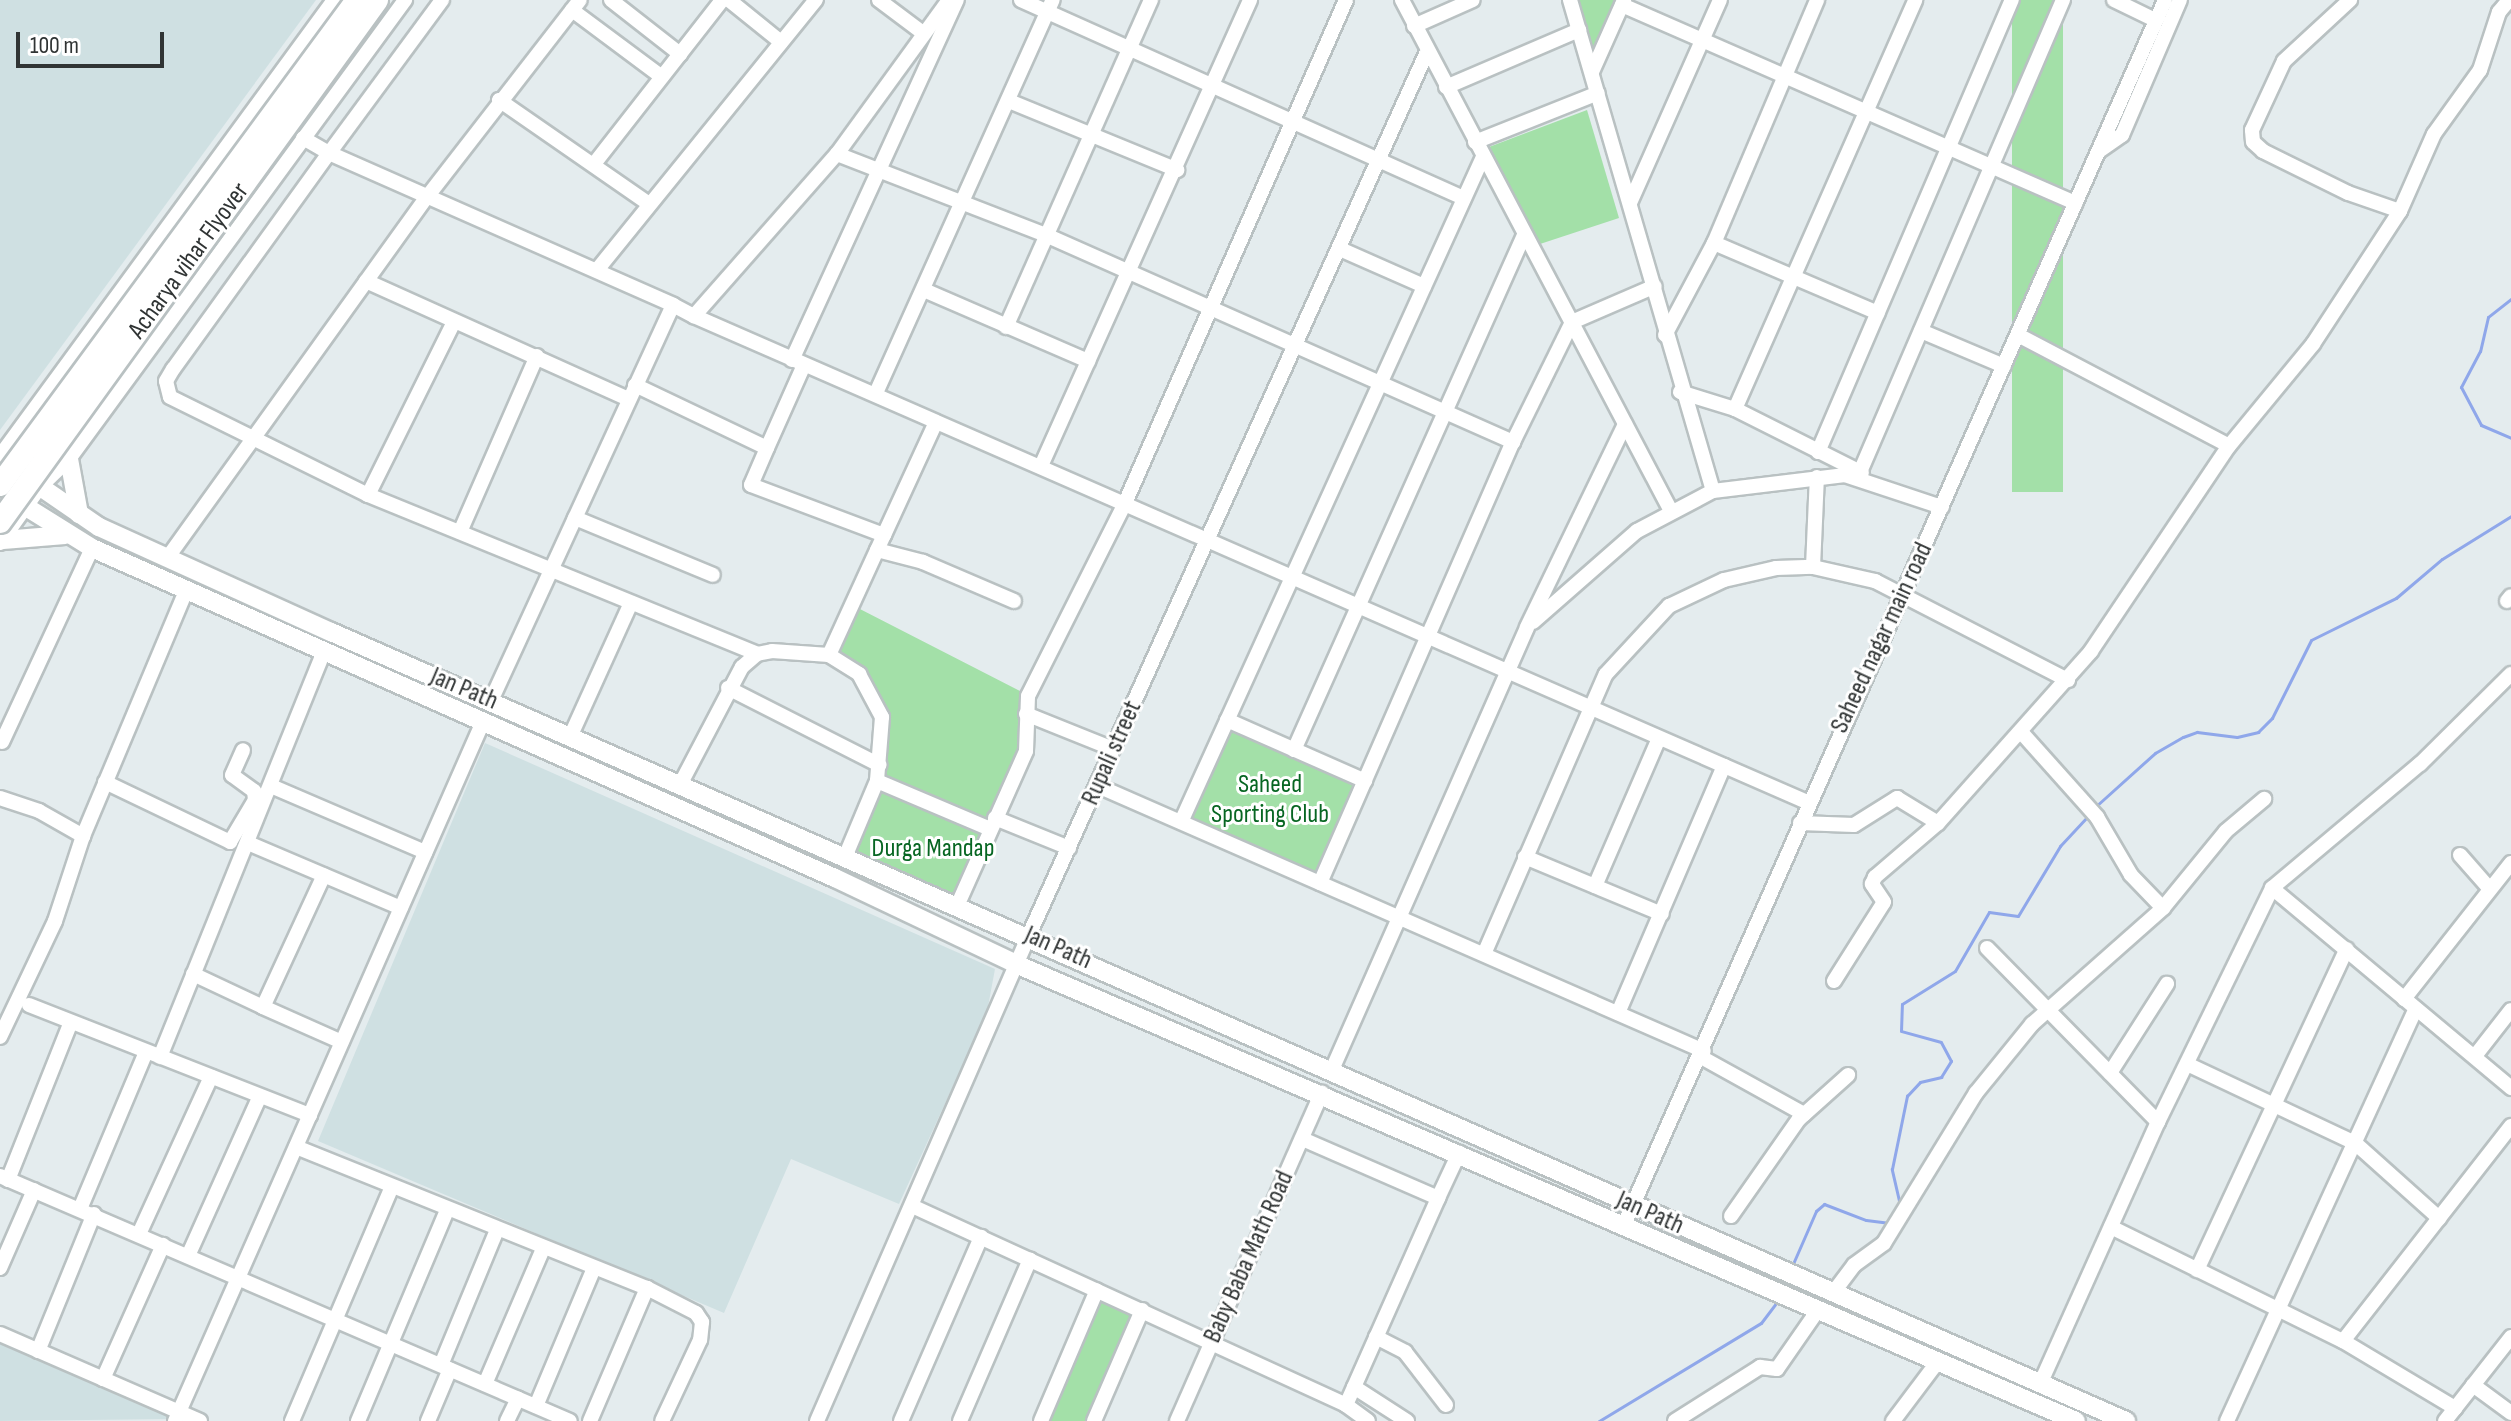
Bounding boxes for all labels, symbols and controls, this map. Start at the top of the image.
scale bar [20,16,168,66]
text: 100 m [30,31,79,60]
street label: Acharya vihar Flyover [122,177,256,345]
street label: Saheed nagar main road [1824,538,1940,738]
street label: Jan Path [426,661,502,717]
street label: Rupali street [1075,696,1149,810]
park label: Saheed Sporting Club [1211,769,1329,830]
park label: Durga Mandap [872,833,994,865]
street label: Jan Path [1020,919,1096,977]
street label: Baby Baba Math Road [1197,1166,1301,1348]
street label: Jan Path [1612,1184,1688,1242]

